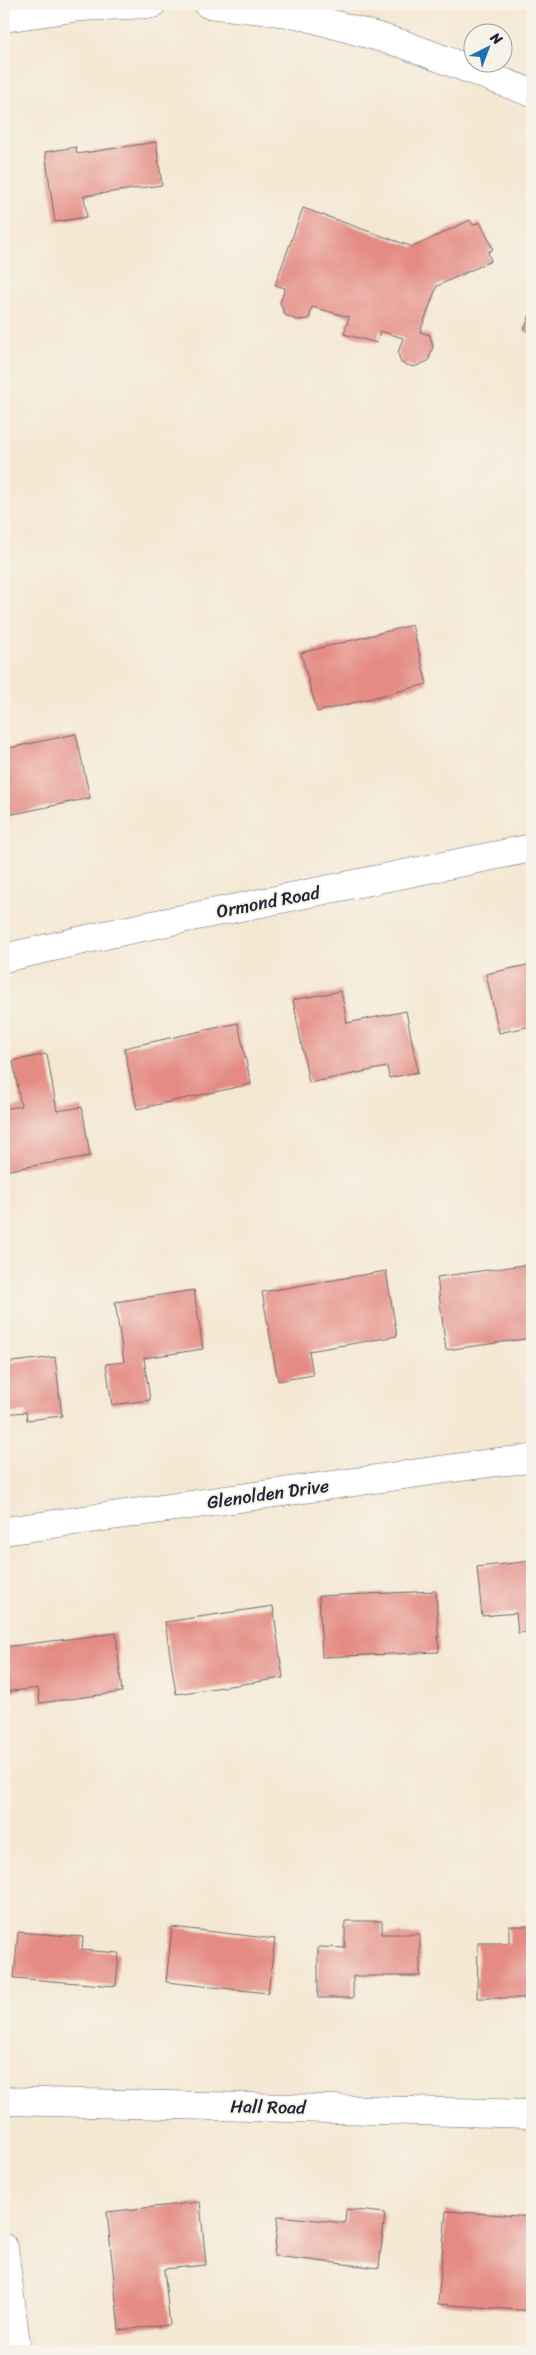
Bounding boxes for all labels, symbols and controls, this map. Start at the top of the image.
north arrow [464,22,514,72]
text: N [484,26,509,51]
street label: Ormond Road [214,876,324,928]
street label: Glenolden Drive [205,1470,331,1518]
street label: Hall Road [230,2090,307,2124]

